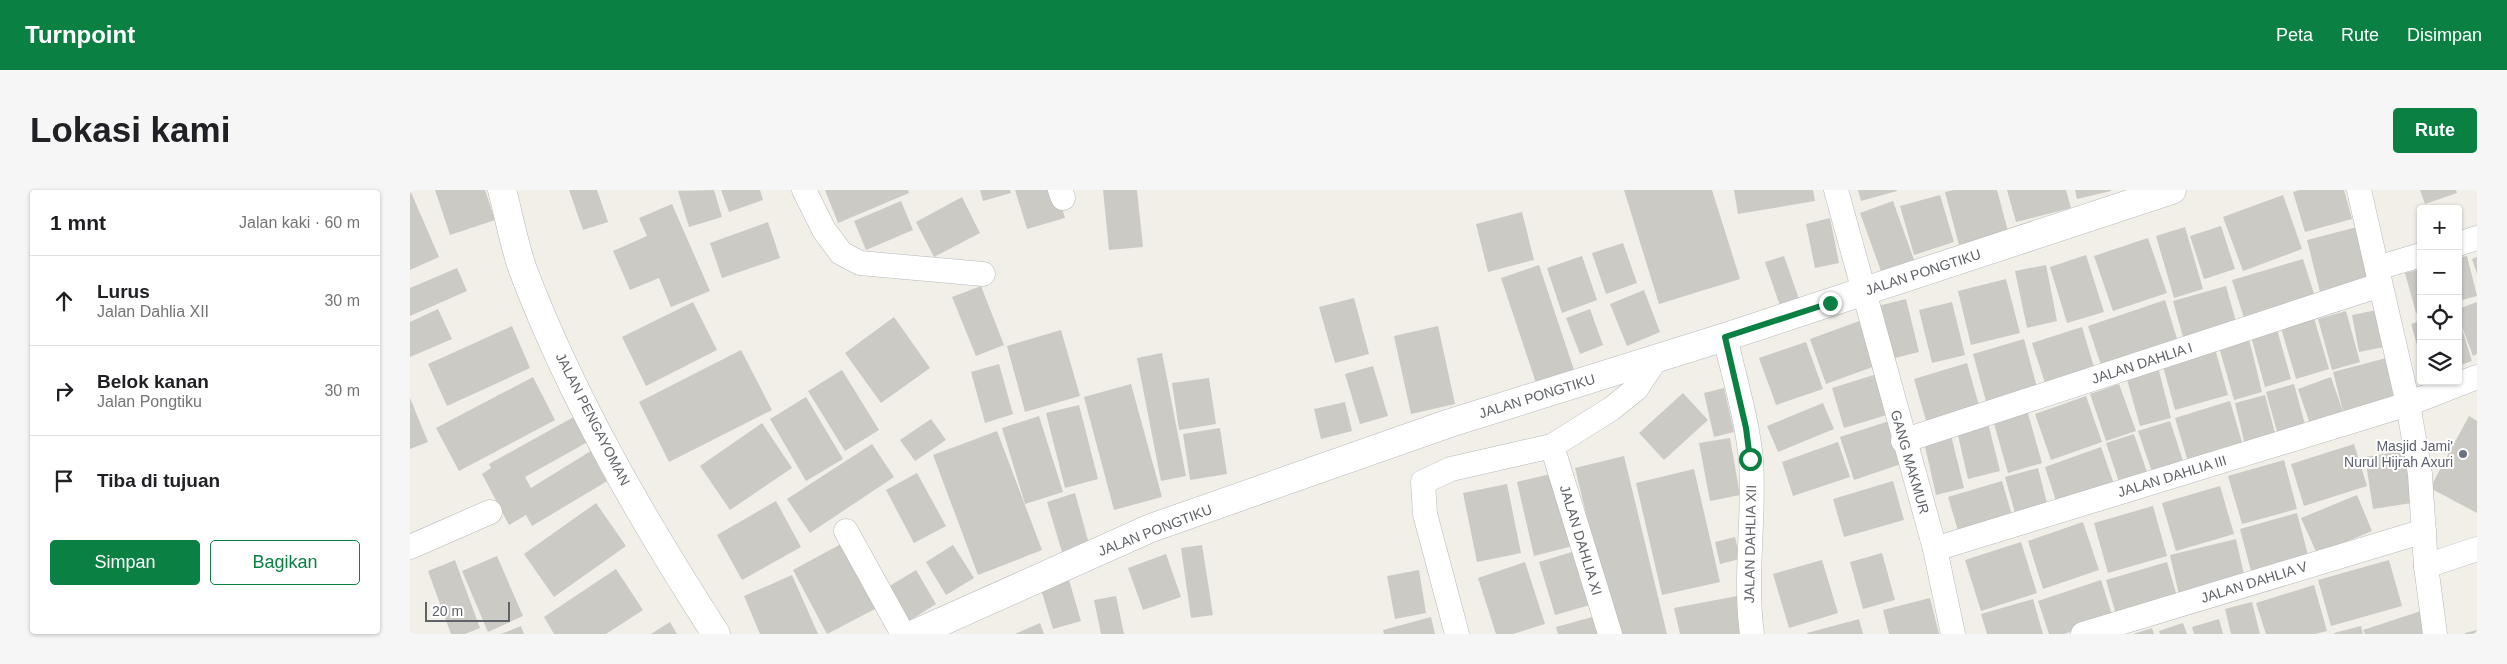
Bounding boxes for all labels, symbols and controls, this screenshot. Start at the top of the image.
text: Turnpoint [25,21,135,48]
text: Peta [2276,25,2313,45]
text: Rute [2341,25,2379,45]
text: Disimpan [2407,25,2482,45]
button: Rute [2393,108,2477,153]
text: Lokasi kami [30,110,230,149]
map controls [2417,205,2462,385]
button: + [2417,205,2462,250]
text: 1 mnt [50,211,106,234]
text: Jalan kaki · 60 m [239,214,360,231]
street label: JALAN PONGTIKU [1863,246,1983,298]
button: − [2417,250,2462,295]
text: Lurus [97,281,150,302]
icon: ahead [50,287,78,315]
text: 30 m [324,292,360,309]
route end [1819,292,1842,315]
button: locate [2417,295,2462,340]
text: Jalan Dahlia XII [97,303,209,320]
street label: JALAN DAHLIA I [2090,339,2194,387]
button: layers [2417,340,2462,385]
street label: JALAN PENGAYOMAN [553,350,633,488]
text: Belok kanan [97,371,209,392]
street label: JALAN PONGTIKU [1477,371,1597,421]
icon: right [50,377,78,405]
text: 30 m [324,382,360,399]
text: Jalan Pongtiku [97,393,202,410]
street label: GANG MAKMUR [1888,408,1932,516]
place label: Masjid Jami' Nurul Hijrah Axuri [2344,438,2453,470]
route start [1739,448,1762,471]
marker: Masjid Jami' Nurul Hijrah Axuri [2457,448,2469,460]
street label: JALAN DAHLIA III [2116,452,2228,500]
icon: arrive [50,467,78,495]
text: Tiba di tujuan [97,470,220,491]
street label: JALAN DAHLIA XI [1557,483,1605,597]
street label: JALAN DAHLIA XII [1741,485,1759,603]
street label: JALAN PONGTIKU [1096,501,1214,559]
button: Simpan [50,540,200,585]
button: Bagikan [210,540,360,585]
street label: JALAN DAHLIA V [2199,558,2310,606]
scale bar [425,599,510,622]
text: 20 m [432,603,463,619]

